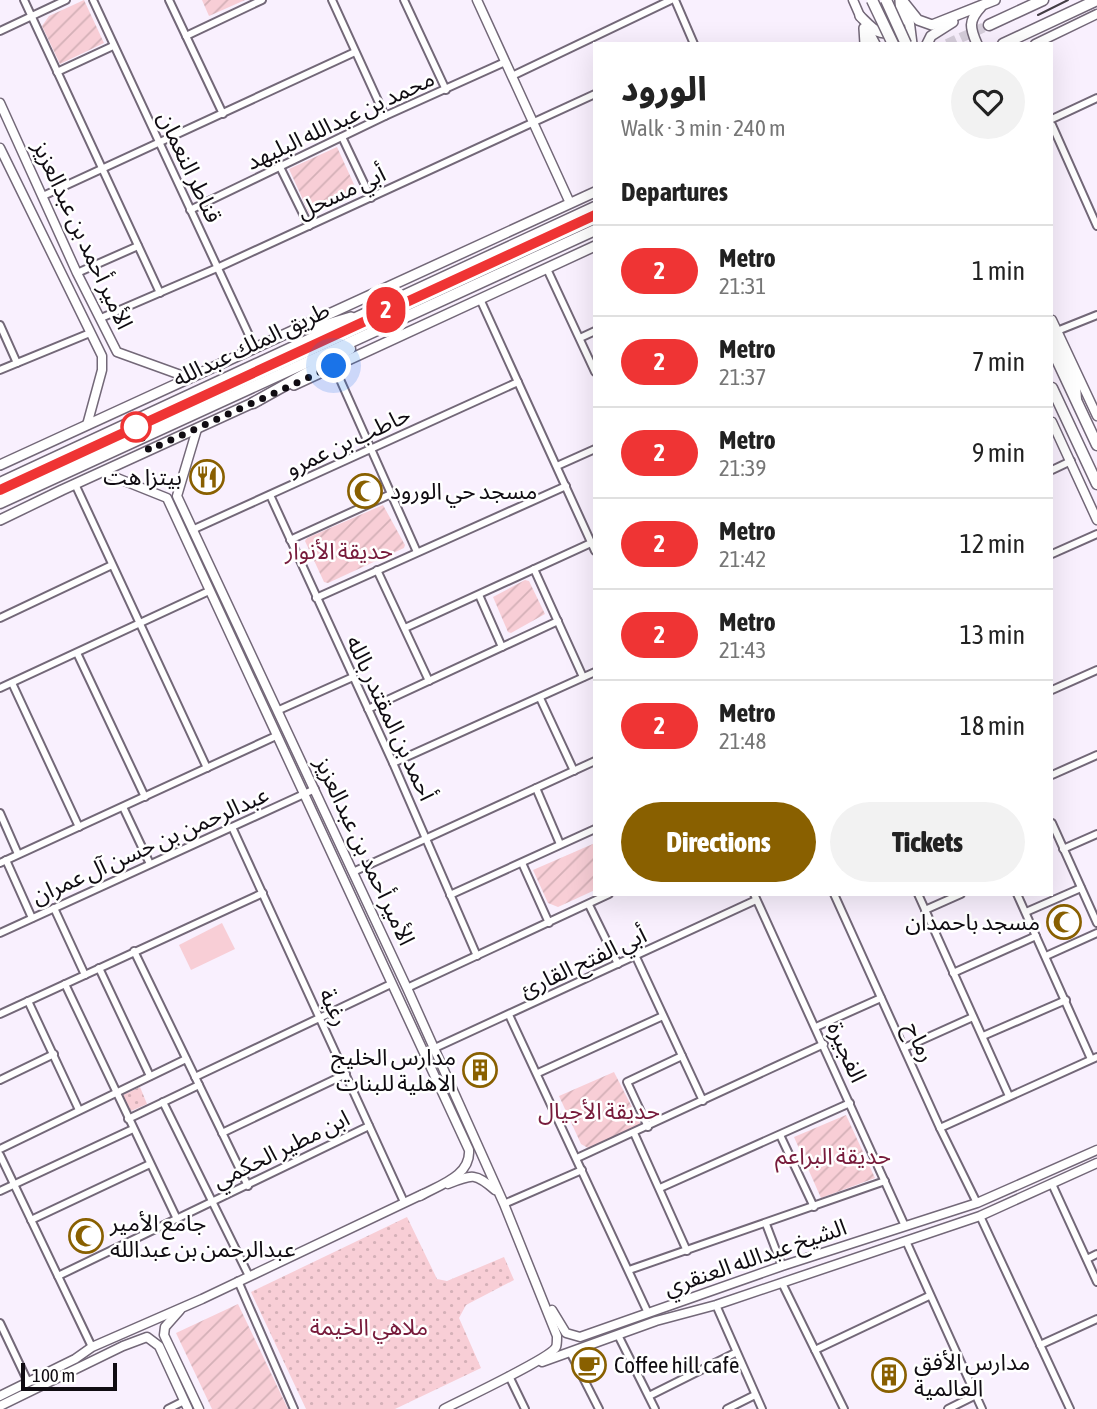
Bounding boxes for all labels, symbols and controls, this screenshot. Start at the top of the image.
street label: محمد بن عبدالله البليهد [242,65,438,175]
button: heart [951,65,1025,139]
text: الورود [621,70,707,108]
street label: قناطر النعمان [152,107,227,227]
text: Walk · 3 min · 240 m [621,115,785,141]
street label: الأمير أحمد بن عبدالعزيز [27,135,139,334]
street label: أبي مسحل [292,159,391,228]
text: Departures [621,177,728,207]
text: Metro [719,243,776,273]
text: 1 min [972,256,1025,286]
text: 2 [654,257,665,284]
text: 21:31 [719,273,766,299]
line badge: 2 [363,287,409,333]
street label: طريق الملك عبدالله [169,296,334,393]
text: 2 [380,296,392,323]
text: Metro [719,334,776,364]
text: 7 min [972,347,1025,377]
your location [316,348,351,383]
text: 2 [654,348,665,375]
text: 21:37 [719,364,766,390]
street label: حاطب بن عمرو [282,401,415,482]
unlabelled marker [121,412,151,442]
text: Metro [719,425,776,455]
text: 9 min [972,438,1025,468]
text: 2 [654,439,665,466]
text: 21:39 [719,455,766,481]
restaurant icon: بيتزا هت [188,458,226,496]
place label: بيتزا هت [103,464,182,491]
mosque icon: مسجد حي الورود [346,472,384,510]
place label: مسجد حي الورود [390,478,537,508]
text: Metro [719,516,776,546]
text: 12 min [960,529,1025,559]
text: 2 [654,530,665,557]
park label: حديقة الأنوار [284,538,393,565]
text: 21:42 [719,546,766,572]
text: Metro [719,607,776,637]
text: 13 min [960,620,1025,650]
text: 2 [654,621,665,648]
street label: أحمد بن المقتدر بالله [340,631,442,805]
text: 21:43 [719,637,766,663]
text: Metro [719,698,776,728]
text: 18 min [960,711,1025,741]
text: 2 [654,712,665,739]
text: 21:48 [719,728,766,754]
street label: الأمير أحمد بن عبدالعزيز [309,751,421,950]
street label: عبدالرحمن بن حسن آل عمران [28,781,273,910]
button: Directions [621,802,816,882]
button: Tickets [830,802,1025,882]
mosque icon: مسجد باحمدان [1045,903,1083,941]
place label: مسجد باحمدان [905,909,1040,935]
street label: أبي الفتح القارئ [515,920,652,1007]
street label: رغبة [313,984,354,1030]
street label: الفجيرة [821,1018,872,1087]
street label: رماح [896,1018,940,1068]
place label: مدارس الخليج الاهلية للبنات [331,1044,456,1096]
building icon: مدارس الخليج الاهلية للبنات [461,1051,499,1089]
park label: حديقة الأجيال [538,1098,660,1125]
street label: ابن مطير الحكمي [208,1105,355,1197]
park label: حديقة البراعم [775,1143,891,1173]
place label: جامع الأمير عبدالرحمن بن عبدالله [109,1210,295,1263]
street label: الشيخ عبدالله العنقري [660,1214,851,1305]
mosque icon: جامع الأمير عبدالرحمن بن عبدالله [67,1217,105,1255]
park label: ملاهي الخيمة [310,1314,428,1344]
cafe icon: Coffee hill cafe [570,1346,608,1384]
place label: مدارس الأفق العالمية [914,1349,1030,1401]
place label: Coffee hill cafe [614,1352,739,1378]
building icon: مدارس الأفق العالمية [870,1356,908,1394]
scale bar [21,1360,117,1392]
text: 100 m [32,1364,75,1386]

